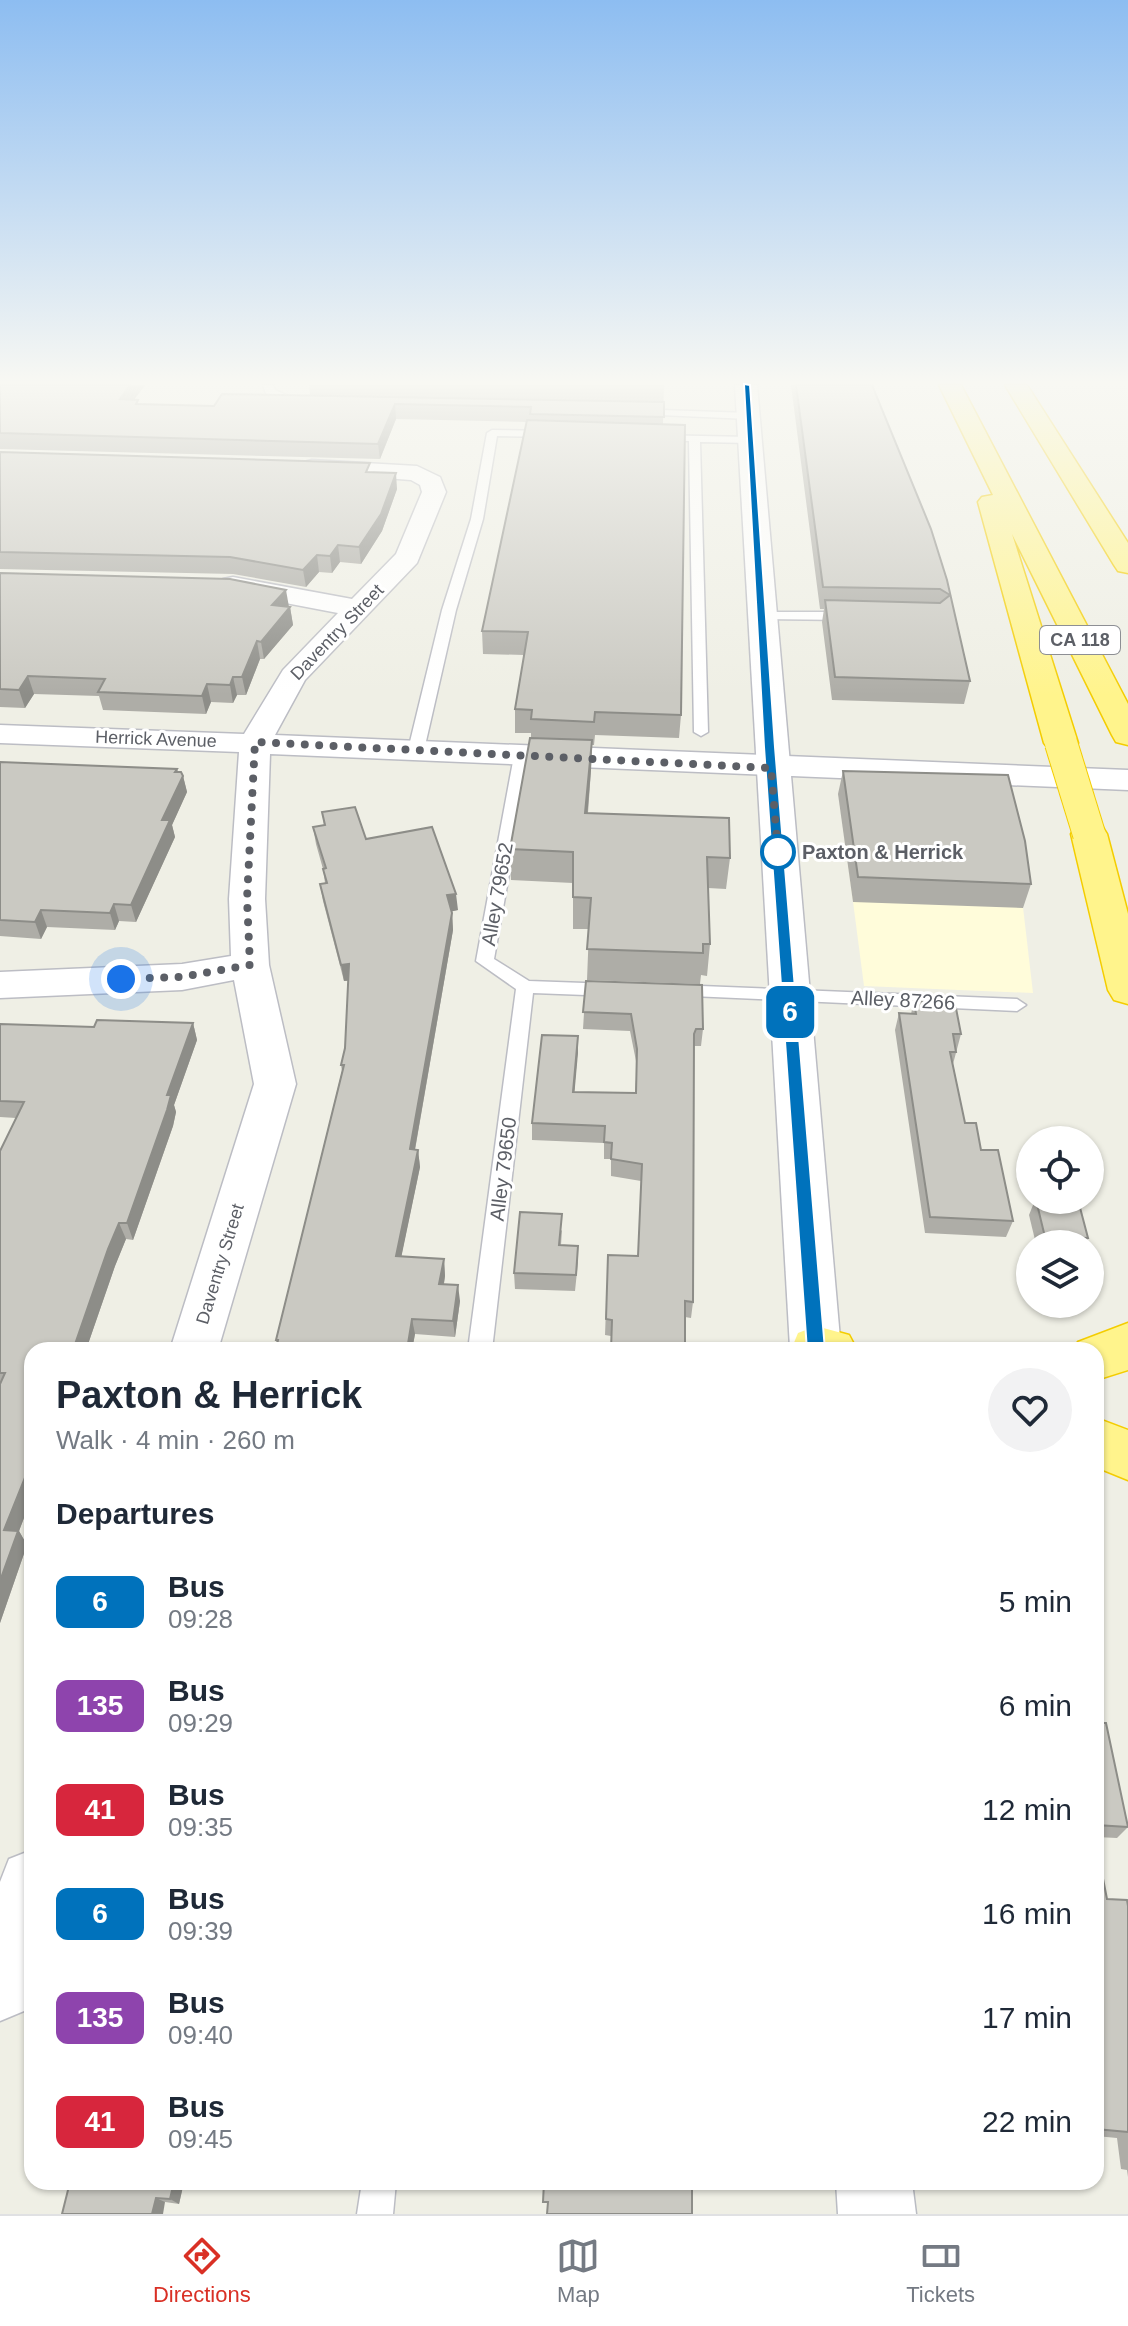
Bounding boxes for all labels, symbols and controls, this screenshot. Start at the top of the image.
street label: Daventry Street [286,580,388,684]
road number: CA 118 [1040,626,1120,654]
street label: Herrick Avenue [95,727,217,751]
marker: Paxton & Herrick [761,835,795,869]
street label: Alley 79652 [477,841,517,947]
place label: Paxton & Herrick [802,841,964,863]
your location [101,959,141,999]
line badge: 6 [764,986,816,1038]
street label: Alley 87266 [850,986,956,1014]
text: 6 [782,996,798,1027]
street label: Alley 79650 [486,1116,520,1222]
map controls [1016,1126,1104,1318]
button: locate [1016,1126,1104,1214]
street label: Daventry Street [192,1201,248,1327]
button: layers [1016,1230,1104,1318]
button: heart [988,1368,1072,1452]
text: Paxton & Herrick [56,1374,362,1416]
text: Walk · 4 min · 260 m [56,1425,295,1455]
text: Departures [56,1497,214,1530]
text: Bus [168,1570,225,1603]
text: 5 min [999,1585,1072,1618]
text: 6 [92,1586,108,1617]
text: 09:28 [168,1604,233,1634]
text: Bus [168,1674,225,1707]
text: 6 min [999,1689,1072,1722]
text: 135 [77,1690,123,1721]
text: 09:29 [168,1708,233,1738]
text: Bus [168,1778,225,1811]
text: 12 min [982,1793,1072,1826]
text: 41 [84,1794,116,1825]
text: 09:35 [168,1812,233,1842]
text: Bus [168,1882,225,1915]
text: 16 min [982,1897,1072,1930]
text: 6 [92,1898,108,1929]
text: 09:39 [168,1916,233,1946]
text: Bus [168,1986,225,2019]
text: 17 min [982,2001,1072,2034]
text: 135 [77,2002,123,2033]
text: 09:40 [168,2020,233,2050]
text: Bus [168,2090,225,2123]
text: 22 min [982,2105,1072,2138]
text: 41 [84,2106,116,2137]
text: 09:45 [168,2124,233,2154]
tab: Directions [153,2234,251,2308]
tab: Map [556,2234,600,2308]
tab: Tickets [906,2234,975,2308]

